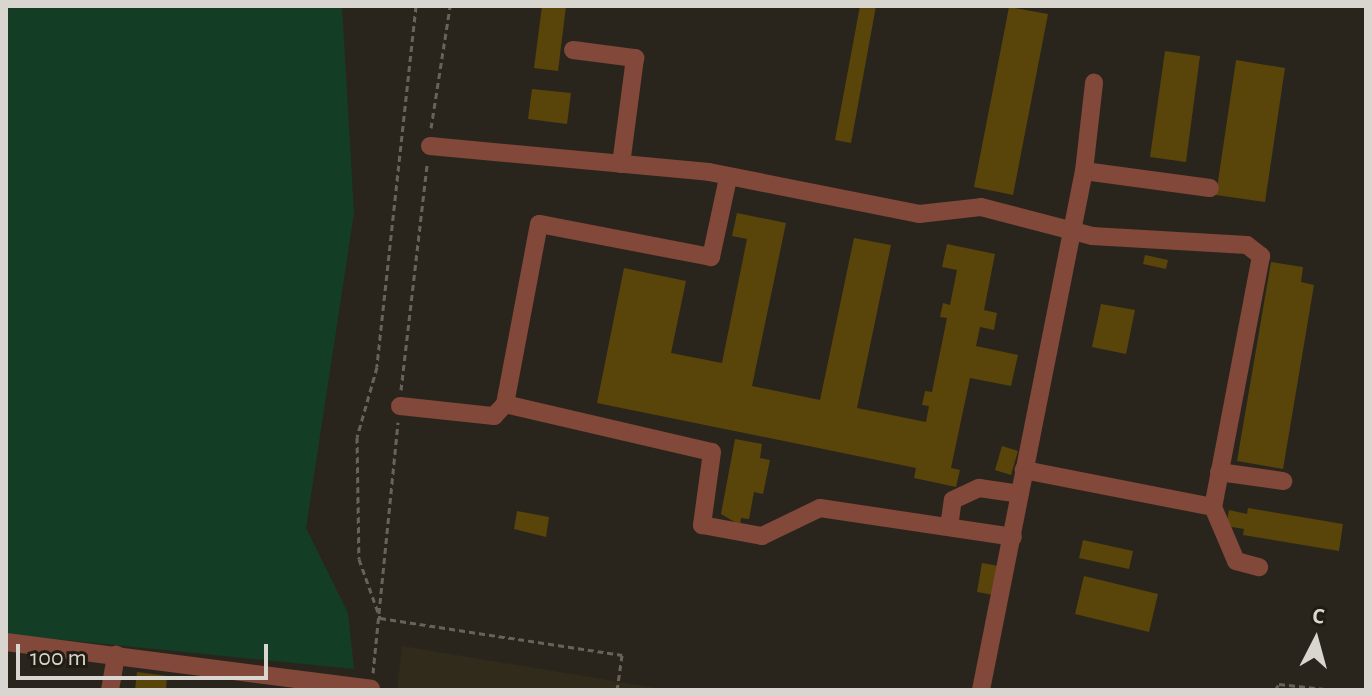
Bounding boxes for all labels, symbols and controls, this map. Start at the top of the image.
north arrow [1276,600,1356,680]
text: С [1311,605,1326,628]
scale bar [20,628,272,678]
text: 100 m [30,646,87,670]

